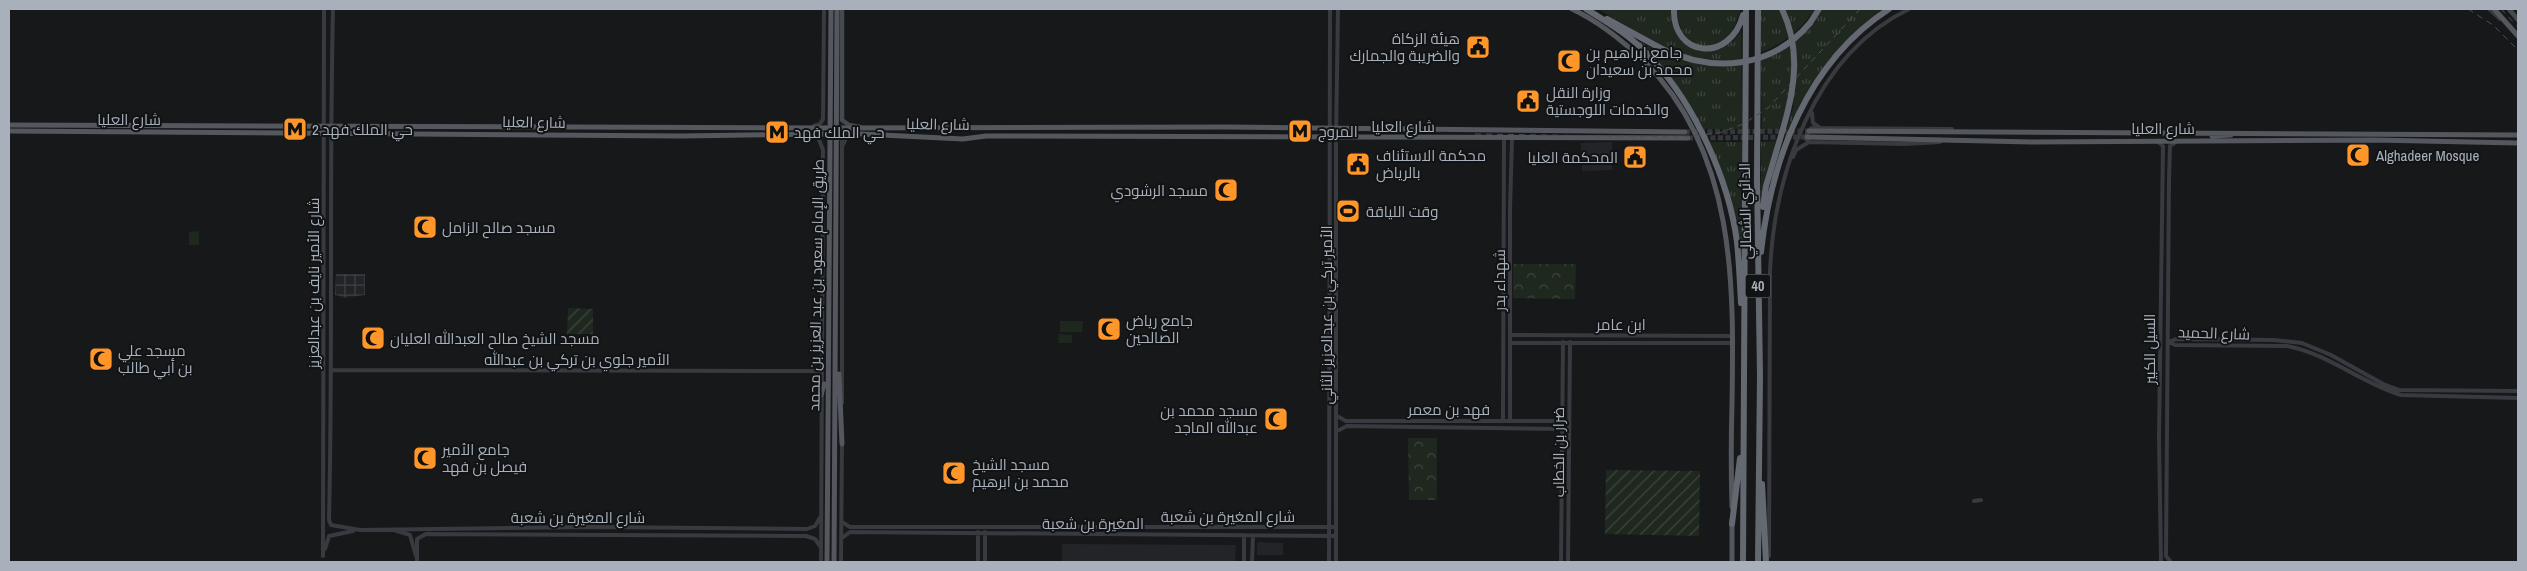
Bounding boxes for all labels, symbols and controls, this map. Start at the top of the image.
place label: هيئة الزكاة والضريبة والجمارك [1350,28,1460,66]
public building icon: هيئة الزكاة والضريبة والجمارك [1465,34,1491,60]
place label: جامع إبراهيم بن محمد بن سعيدان [1586,42,1693,80]
mosque icon: جامع إبراهيم بن محمد بن سعيدان [1556,48,1582,74]
place label: وزارة النقل والخدمات اللوجستية [1546,82,1669,120]
public building icon: وزارة النقل والخدمات اللوجستية [1515,88,1541,114]
street label: شارع العليا [97,109,161,131]
street label: شارع العليا [502,111,566,134]
street label: شارع العليا [906,113,970,136]
metro station icon: حي الملك فهد 2 [282,116,308,142]
street label: شارع العليا [1371,116,1435,138]
metro station icon: المروج [1287,118,1313,144]
street label: شارع العليا [2131,118,2195,140]
place label: حي الملك فهد 2 [312,119,413,142]
metro station icon: حي الملك فهد [764,119,790,145]
place label: المروج [1318,121,1358,143]
place label: حي الملك فهد [794,122,885,145]
mosque icon: Alghadeer Mosque [2345,142,2371,168]
public building icon: المحكمة العليا [1622,144,1648,170]
place label: محكمة الاستئناف بالرياض [1376,145,1486,183]
place label: Alghadeer Mosque [2375,145,2479,166]
place label: المحكمة العليا [1527,147,1618,168]
public building icon: محكمة الاستئناف بالرياض [1345,151,1371,177]
street label: طريق الإمام سعود بن عبد العزيز بن محمد [803,159,829,411]
street label: الدائري الشمالي [1734,163,1758,259]
mosque icon: مسجد الرشودي [1213,177,1239,203]
place label: مسجد الرشودي [1111,180,1208,203]
street label: شارع الأمير نايف بن عبدالعزيز [303,198,325,369]
sports icon: وقت اللياقة [1335,198,1361,224]
place label: وقت اللياقة [1366,201,1438,222]
mosque icon: مسجد صالح الزامل [412,214,438,240]
place label: مسجد صالح الزامل [442,217,556,239]
street label: الأمير تركي بن عبدالعزيز الثاني [1316,225,1339,405]
street label: شهداء بدر [1489,249,1510,312]
road number: 40 [1746,274,1770,298]
place label: جامع رياض الصالحين [1126,310,1193,348]
street label: ابن عامر [1595,314,1646,335]
street label: السيل الكبير [2139,314,2160,385]
mosque icon: جامع رياض الصالحين [1096,316,1122,342]
street label: شارع الحميد [2177,321,2250,346]
mosque icon: مسجد الشيخ صالح العبدالله العليان [360,325,386,351]
place label: مسجد الشيخ صالح العبدالله العليان [390,328,600,350]
place label: مسجد علي بن أبي طالب [118,340,193,380]
mosque icon: مسجد علي بن أبي طالب [88,346,114,372]
street label: الأمير جلوي بن تركي بن عبدالله [484,349,670,372]
street label: فهد بن معمر [1407,399,1490,420]
place label: مسجد محمد بن عبدالله الماجد [1160,400,1258,438]
mosque icon: مسجد محمد بن عبدالله الماجد [1263,406,1289,432]
street label: ضرار بن الخطاب [1548,407,1569,497]
place label: جامع الأمير فيصل بن فهد [441,439,527,477]
mosque icon: جامع الأمير فيصل بن فهد [412,445,438,471]
place label: مسجد الشيخ محمد بن ابرهيم [972,454,1069,492]
mosque icon: مسجد الشيخ محمد بن ابرهيم [941,460,967,486]
street label: شارع المغيرة بن شعبة [1161,506,1295,528]
street label: شارع المغيرة بن شعبة [511,507,645,529]
street label: المغيرة بن شعبة [1042,513,1144,534]

